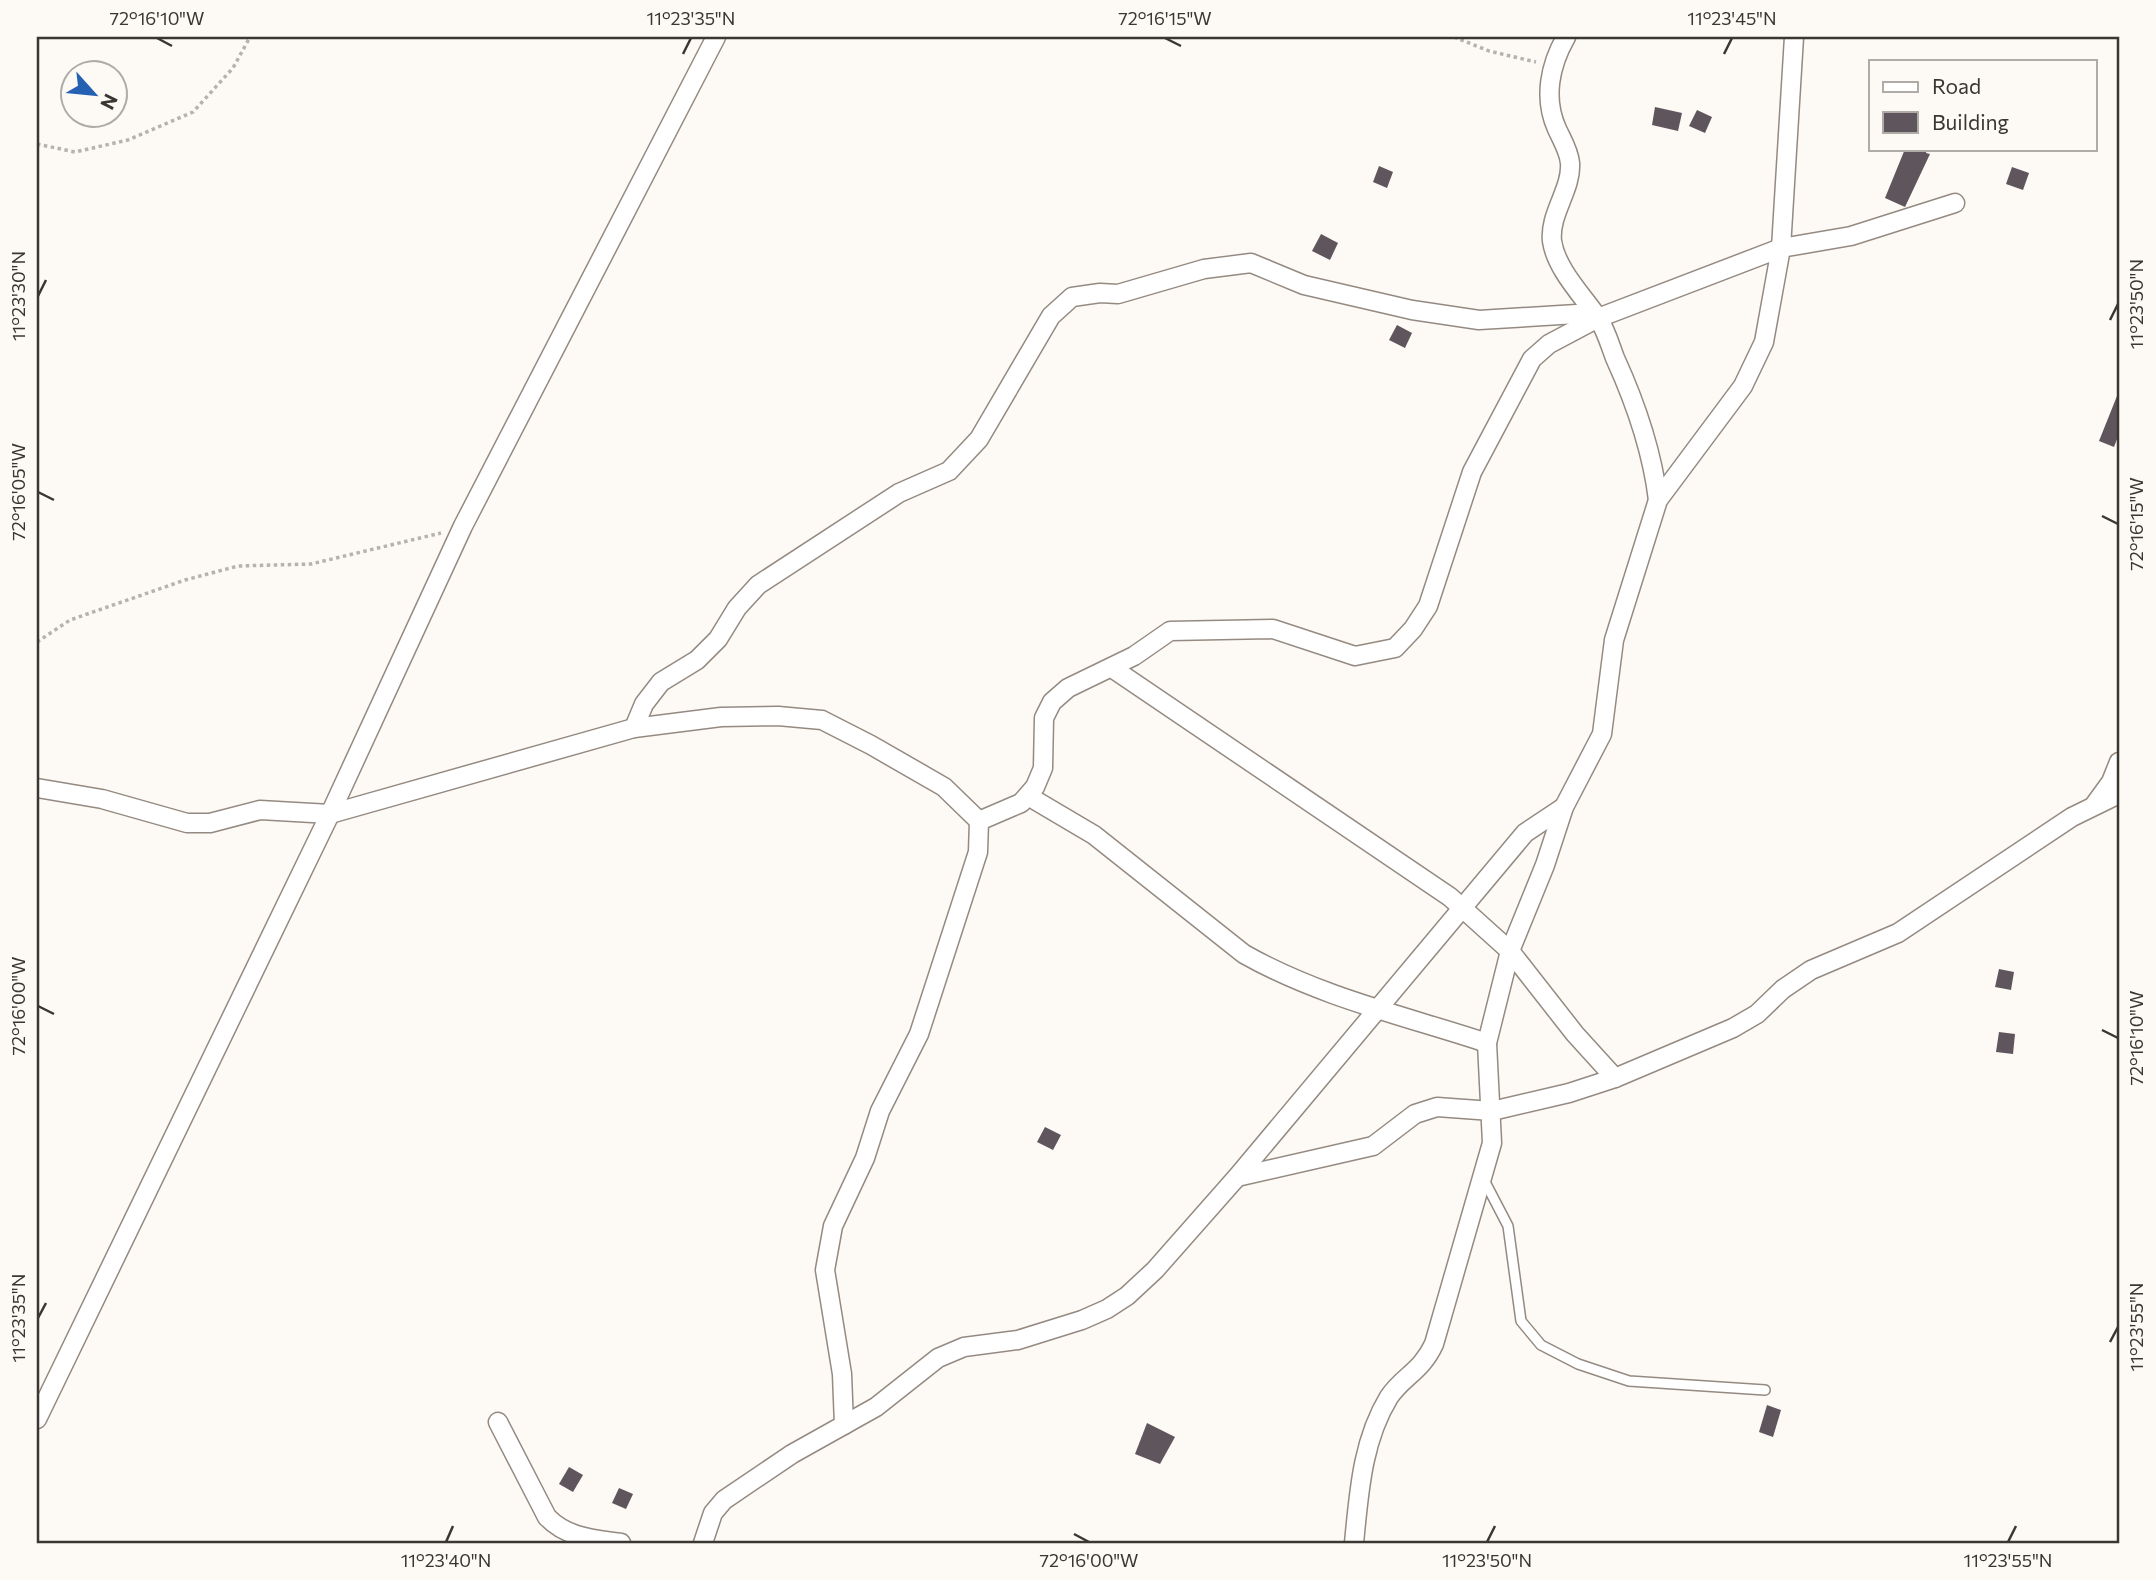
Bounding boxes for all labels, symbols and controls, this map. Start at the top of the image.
text: 72°16'10"W [110,7,204,29]
text: 11°23'35"N [647,7,735,29]
text: 72°16'15"W [1118,7,1212,29]
text: 11°23'45"N [1687,7,1777,29]
north arrow [60,60,130,130]
legend [1869,60,2096,150]
text: Road [1932,73,1981,98]
text: N [96,90,123,114]
text: Building [1932,109,2009,134]
text: 11°23'30"N [7,251,29,341]
text: 11°23'50"N [2125,259,2147,349]
text: 72°16'05"W [7,443,29,541]
text: 72°16'15"W [2125,477,2147,571]
text: 72°16'00"W [7,957,29,1055]
text: 72°16'10"W [2125,991,2147,1085]
text: 11°23'35"N [7,1274,29,1362]
text: 11°23'55"N [2125,1283,2147,1371]
text: 11°23'40"N [401,1549,491,1571]
text: 72°16'00"W [1040,1549,1138,1571]
text: 11°23'50"N [1442,1549,1532,1571]
text: 11°23'55"N [1964,1549,2052,1571]

